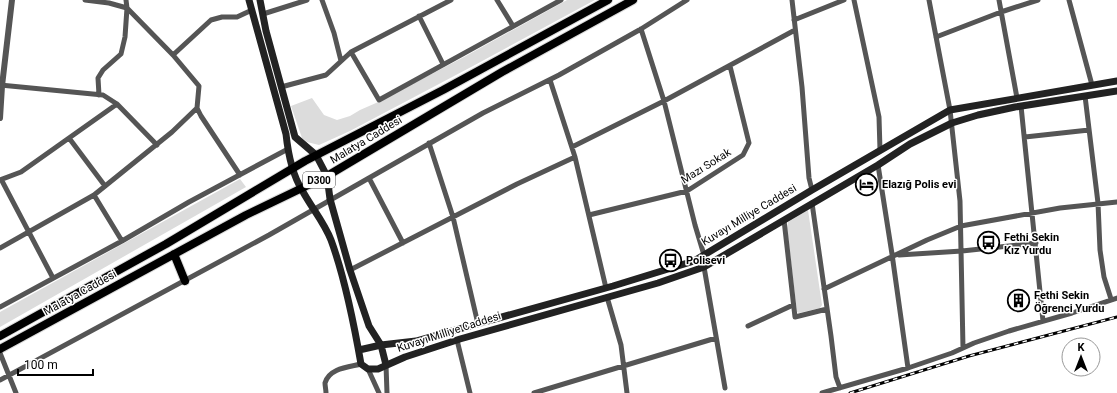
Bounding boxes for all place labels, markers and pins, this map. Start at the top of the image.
hotel icon: Elazığ Polis evi [854,171,880,197]
place label: Elazığ Polis evi [882,178,956,191]
bus stop icon: Fethi Sekin Kız Yurdu [975,230,1001,256]
place label: Fethi Sekin Kız Yurdu [1004,231,1059,257]
bus stop icon: Polisevi [657,247,683,273]
place label: Polisevi [686,254,725,267]
building icon: Fethi Sekin Öğrenci Yurdu [1006,288,1032,314]
place label: Fethi Sekin Öğrenci Yurdu [1034,289,1104,315]

